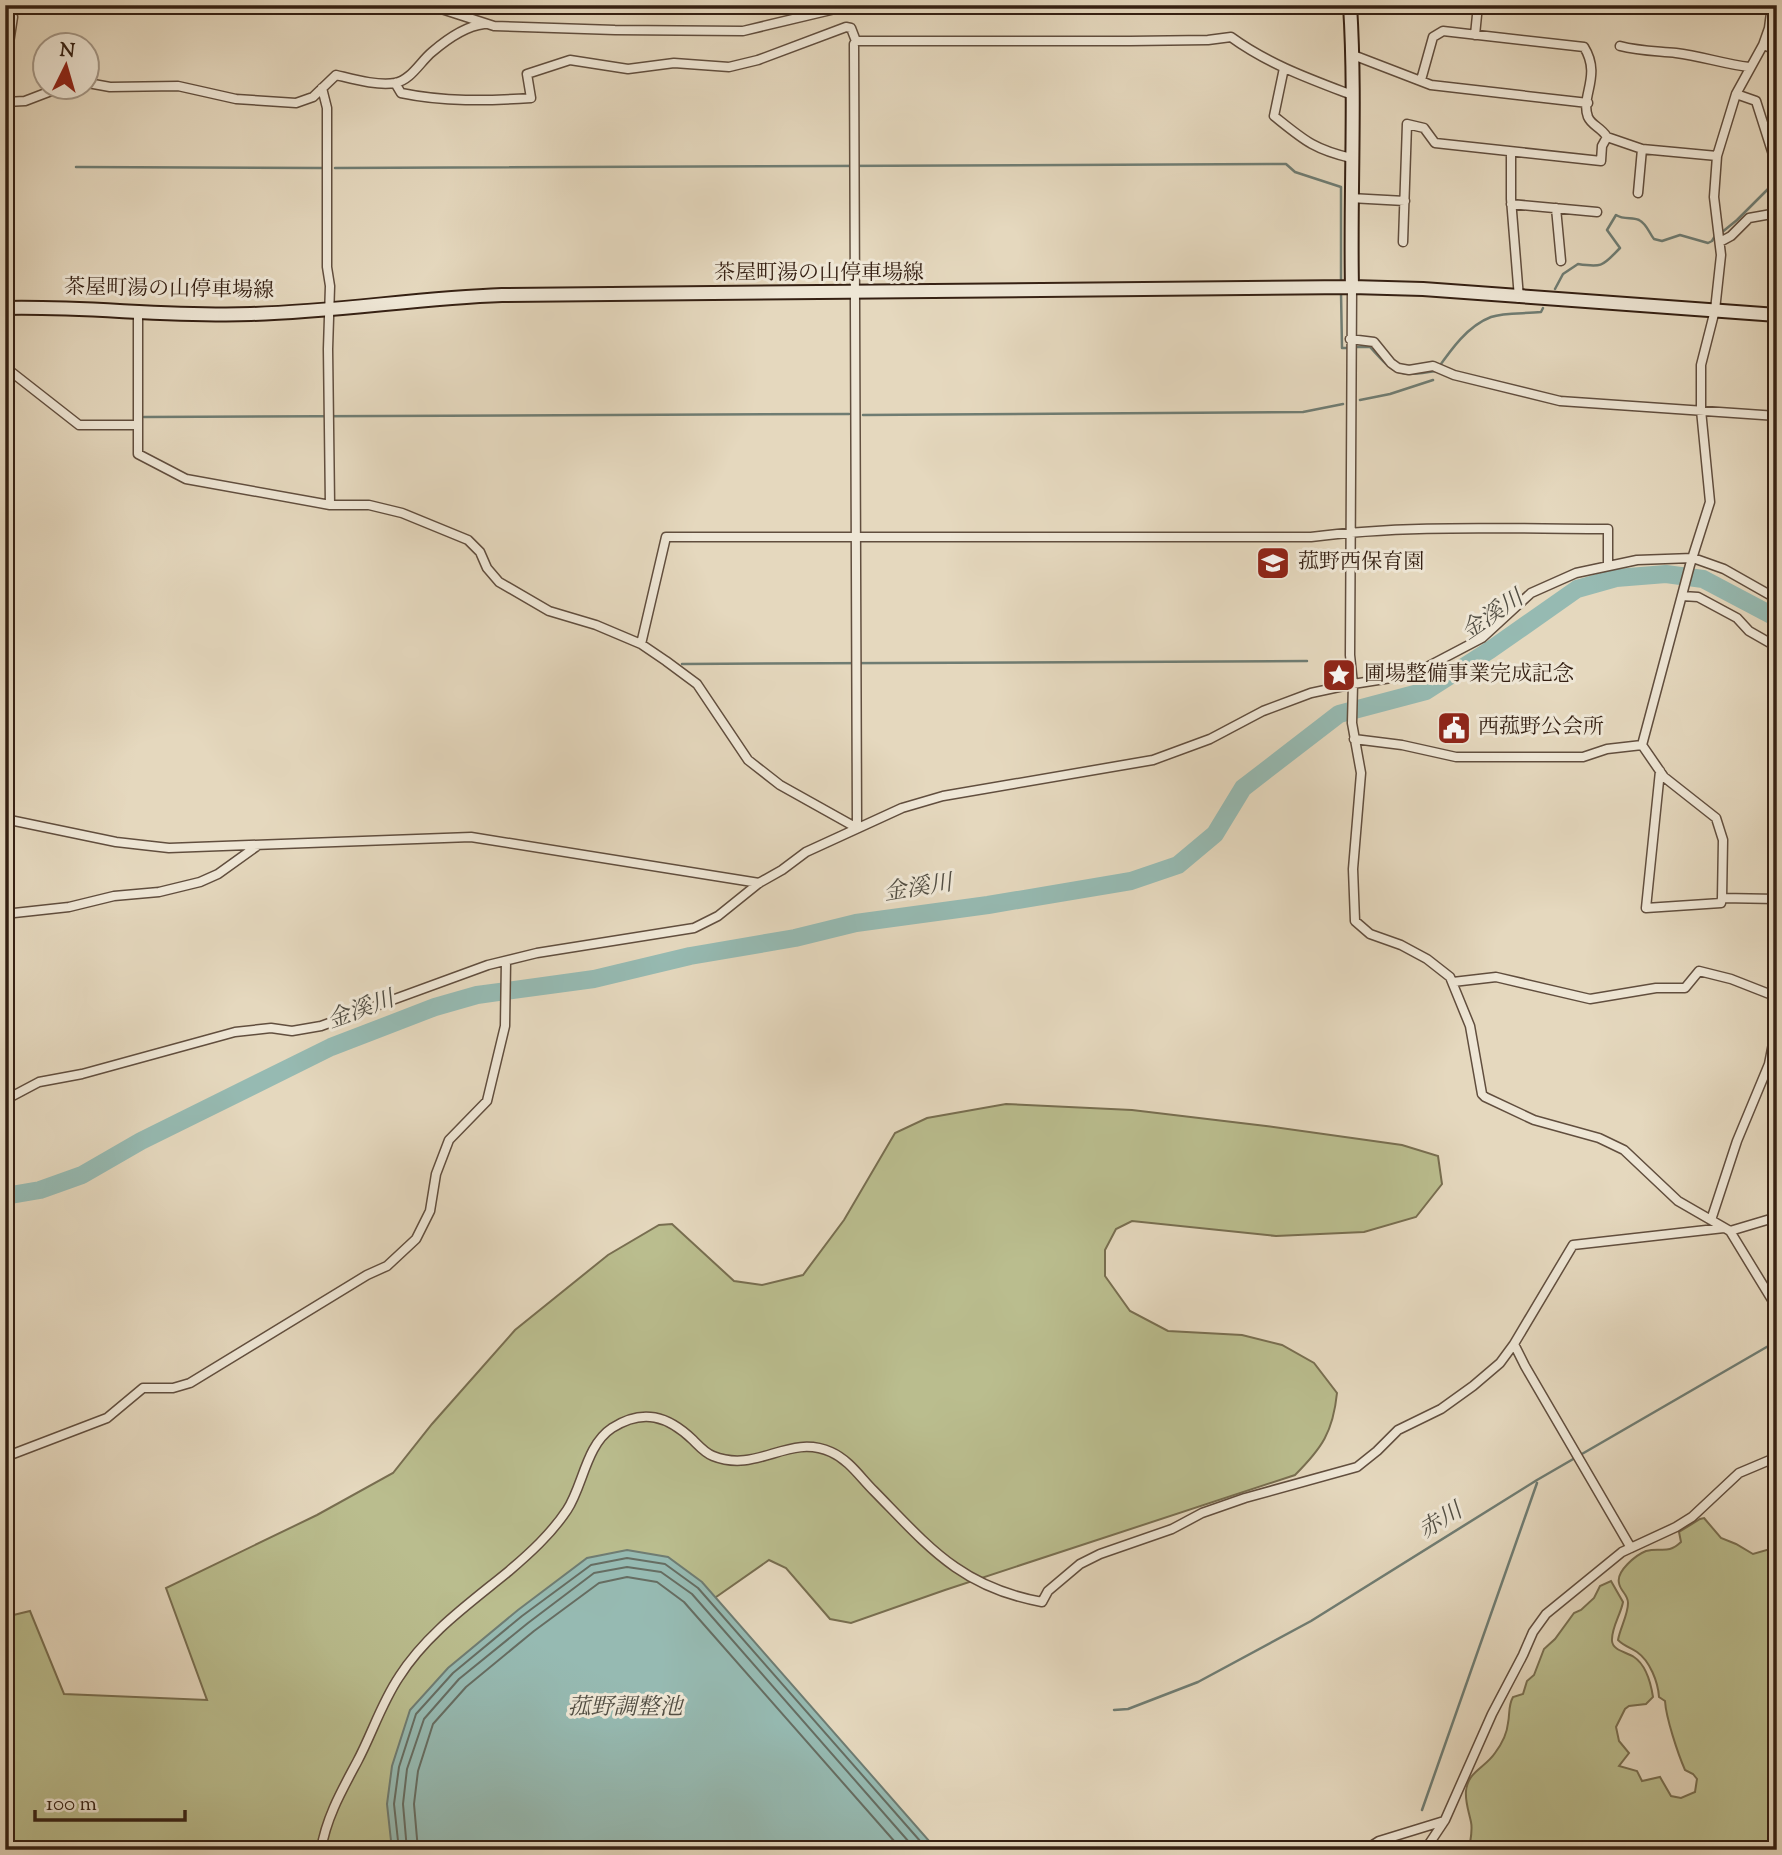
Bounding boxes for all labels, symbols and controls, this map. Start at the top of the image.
north arrow [32,32,102,102]
text: N [59,37,76,66]
street label: 茶屋町湯の山停車場線 [714,259,924,289]
street label: 茶屋町湯の山停車場線 [64,273,274,307]
school or university icon: 菰野西保育園 [1254,544,1292,582]
place label: 菰野西保育園 [1298,548,1424,578]
water label: 金溪川 [1455,581,1533,649]
place icon: 圃場整備事業完成記念 [1320,656,1358,694]
place label: 圃場整備事業完成記念 [1364,660,1574,690]
public building icon: 西菰野公会所 [1435,709,1473,747]
place label: 西菰野公会所 [1478,713,1604,743]
water label: 金溪川 [881,867,958,911]
water label: 金溪川 [323,983,402,1038]
water label: 赤川 [1413,1494,1472,1548]
water label: 菰野調整池 [568,1692,686,1725]
scale bar [35,1778,186,1822]
text: 100 m [46,1790,97,1820]

